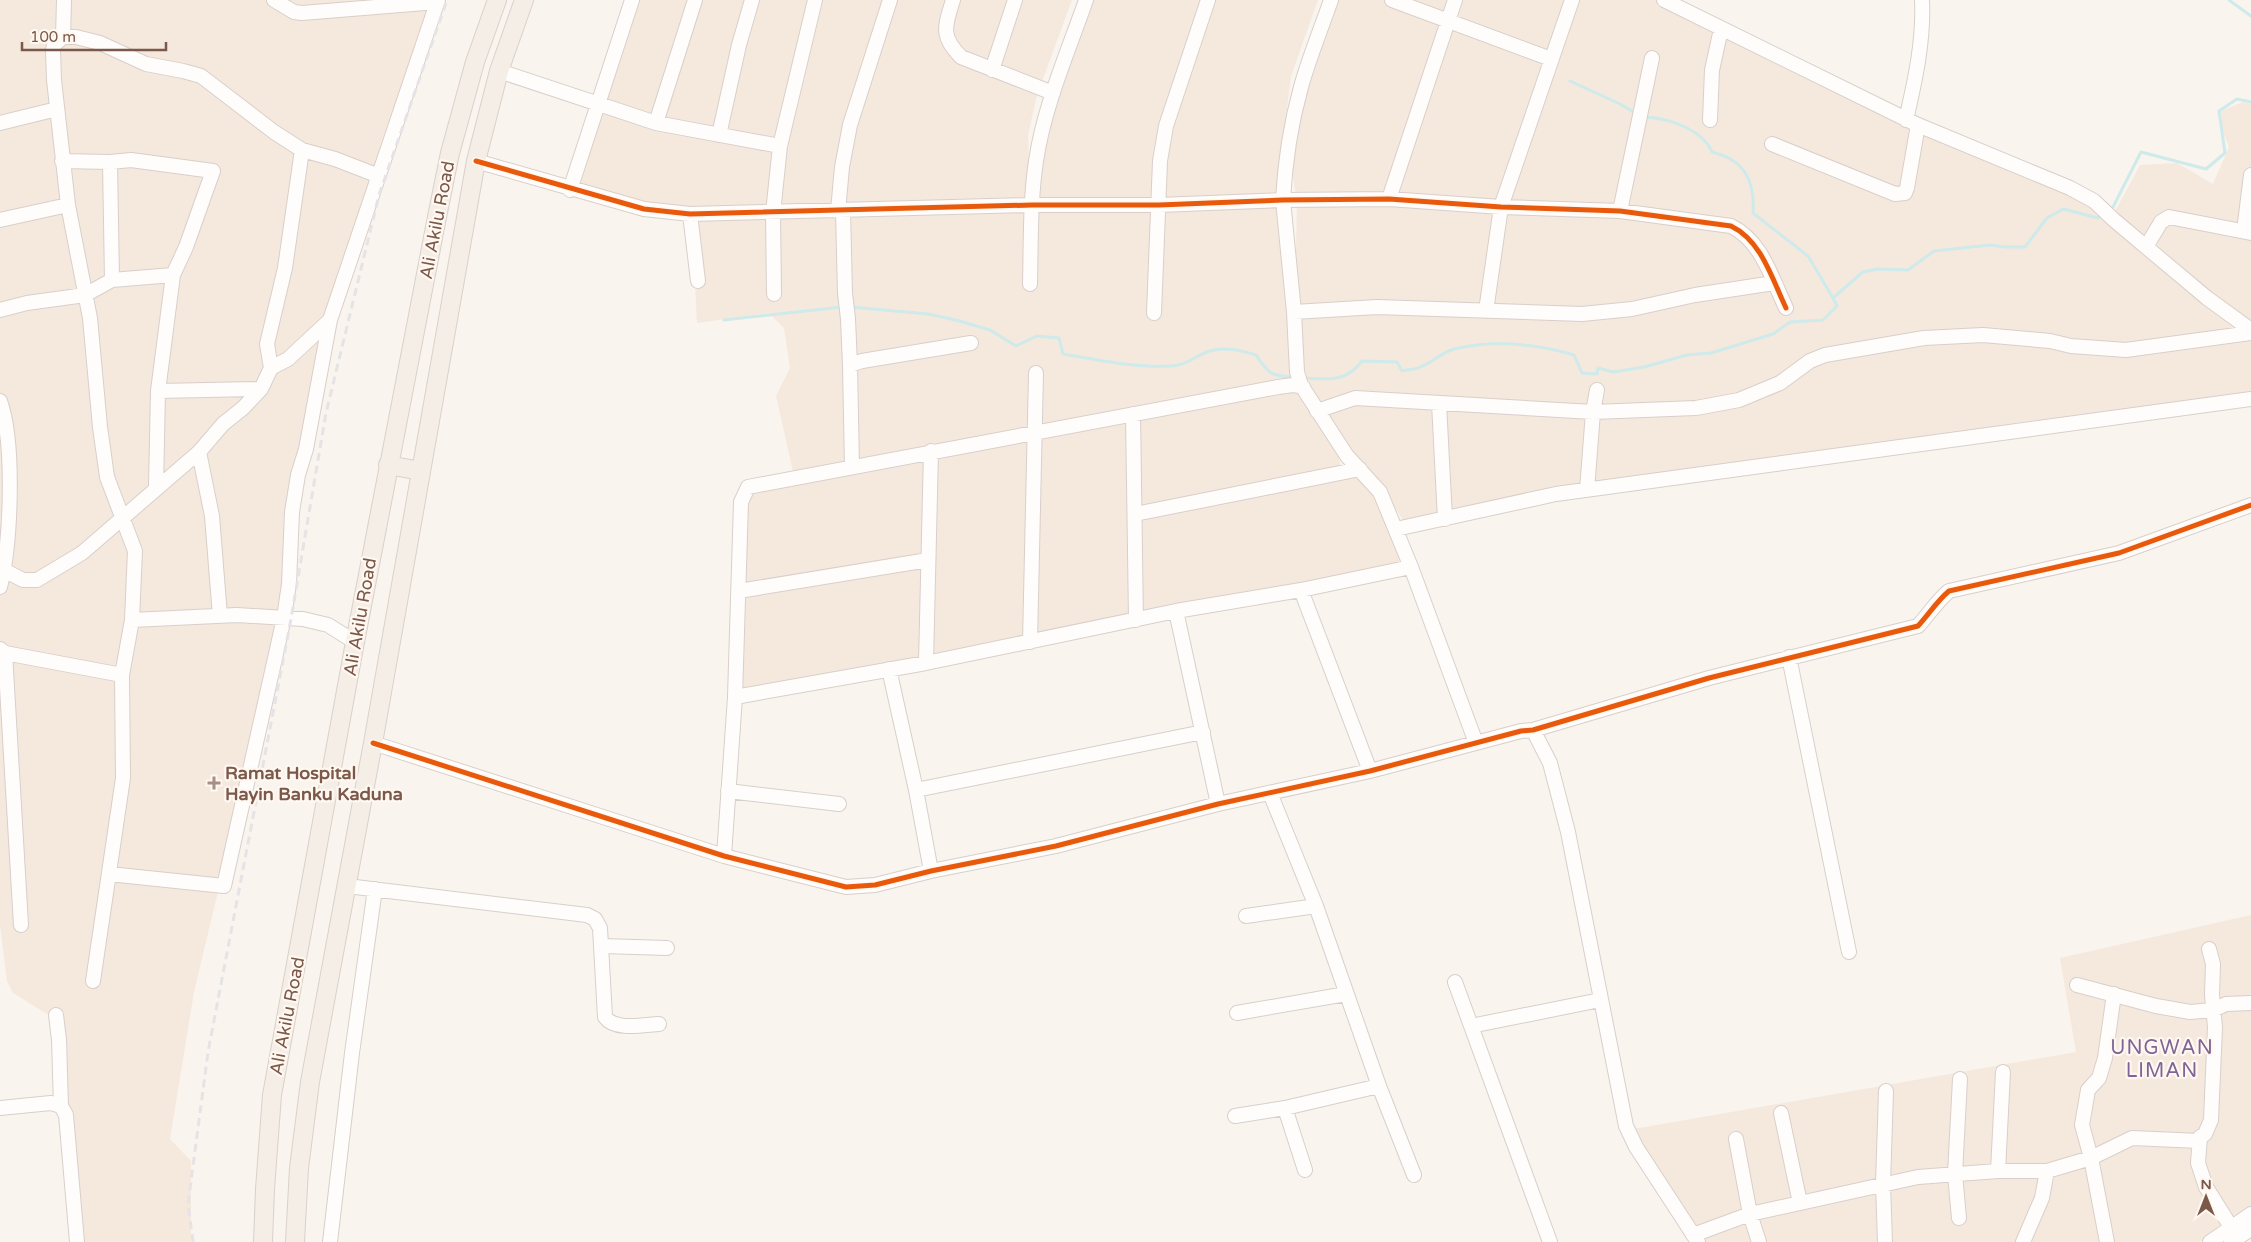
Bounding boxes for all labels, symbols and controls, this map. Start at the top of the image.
scale bar [22,20,166,52]
text: 100 m [30,28,76,46]
street label: Ali Akilu Road [415,159,459,281]
street label: Ali Akilu Road [339,556,381,678]
place label: Ramat Hospital Hayin Banku Kaduna [225,762,403,805]
marker: Ramat Hospital Hayin Banku Kaduna [207,776,221,790]
street label: Ali Akilu Road [265,955,309,1077]
district label: UNGWAN LIMAN [2110,1036,2214,1083]
north arrow [2181,1172,2231,1222]
text: N [2200,1176,2212,1193]

